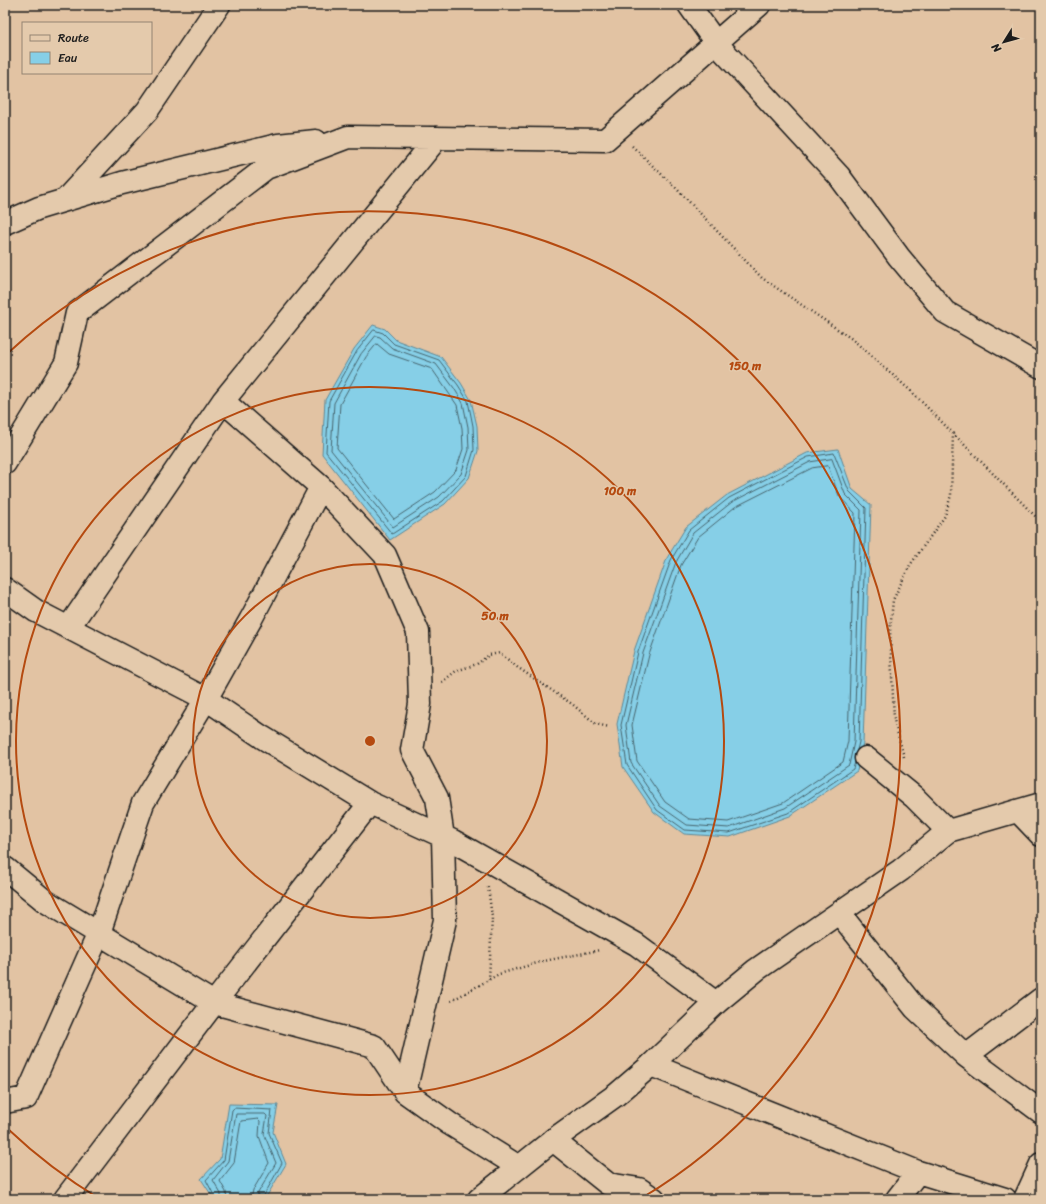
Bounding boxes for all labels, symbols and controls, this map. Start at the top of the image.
legend [22,22,152,74]
north arrow [984,22,1024,62]
text: Route [58,27,89,49]
text: N [986,39,1007,57]
text: Eau [58,47,78,69]
text: 150 m [729,355,762,377]
text: 100 m [604,480,637,502]
text: 50 m [481,605,509,627]
centre of rings [363,734,377,748]

